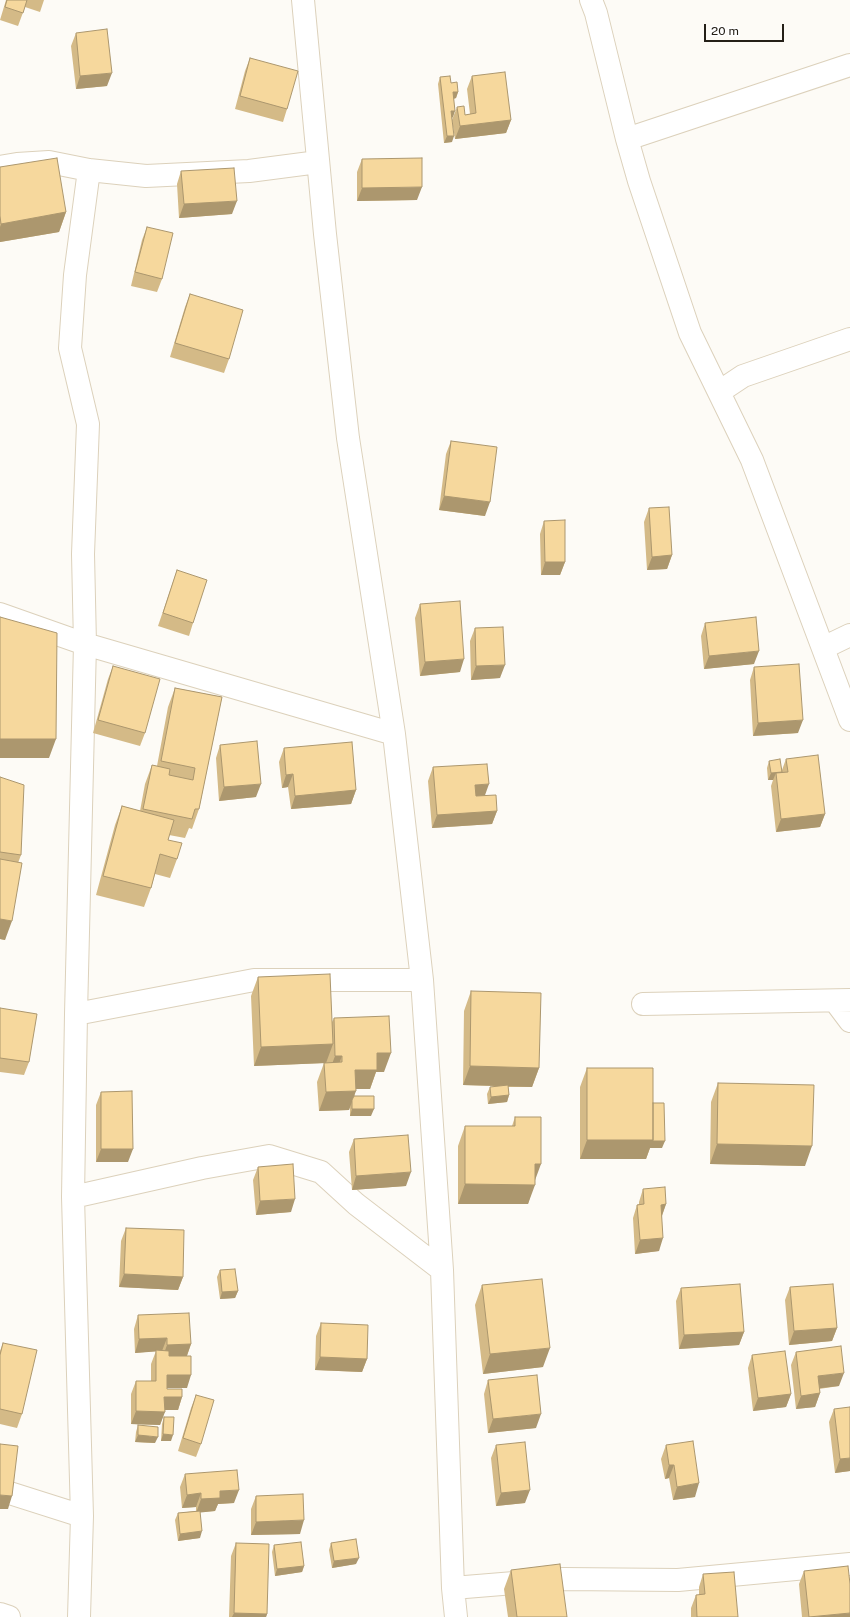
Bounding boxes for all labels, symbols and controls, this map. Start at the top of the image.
scale bar [706,16,786,42]
text: 20 m [711,24,739,38]

